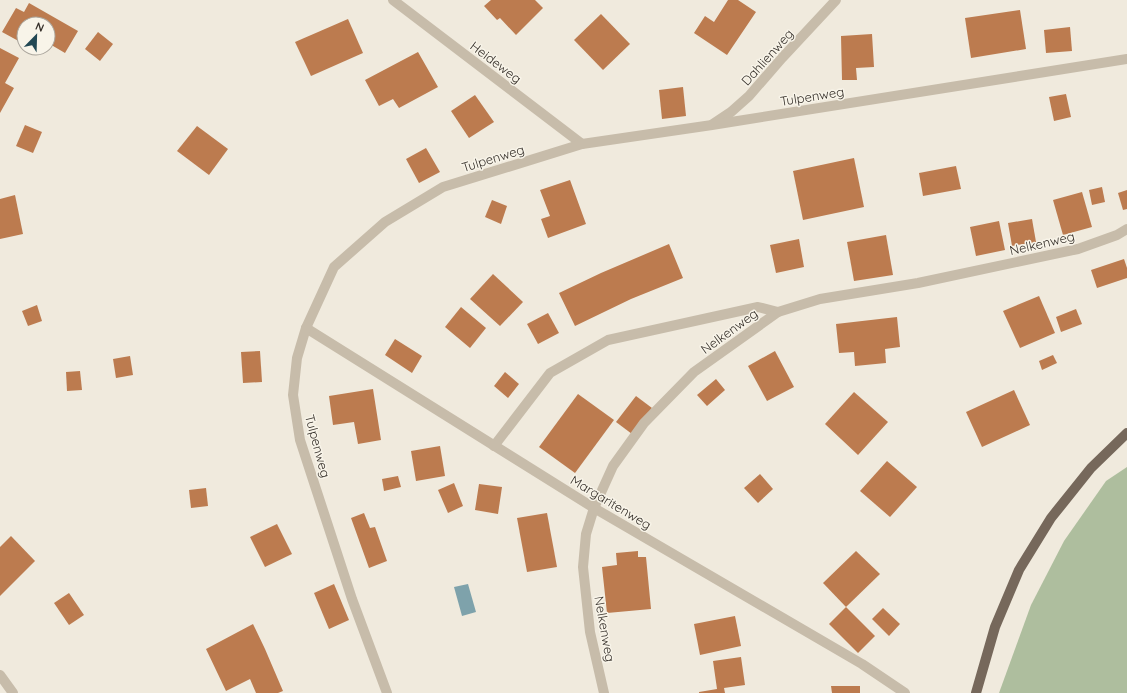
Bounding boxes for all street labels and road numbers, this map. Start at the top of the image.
street label: Dahlienweg [737,25,797,89]
street label: Heideweg [467,38,525,86]
street label: Tulpenweg [779,83,845,109]
street label: Tulpenweg [460,141,526,175]
street label: Nelkenweg [1008,228,1076,258]
street label: Nelkenweg [697,305,761,357]
street label: Tulpenweg [302,413,334,479]
street label: Margaritenweg [568,472,654,532]
street label: Nelkenweg [591,595,619,663]

